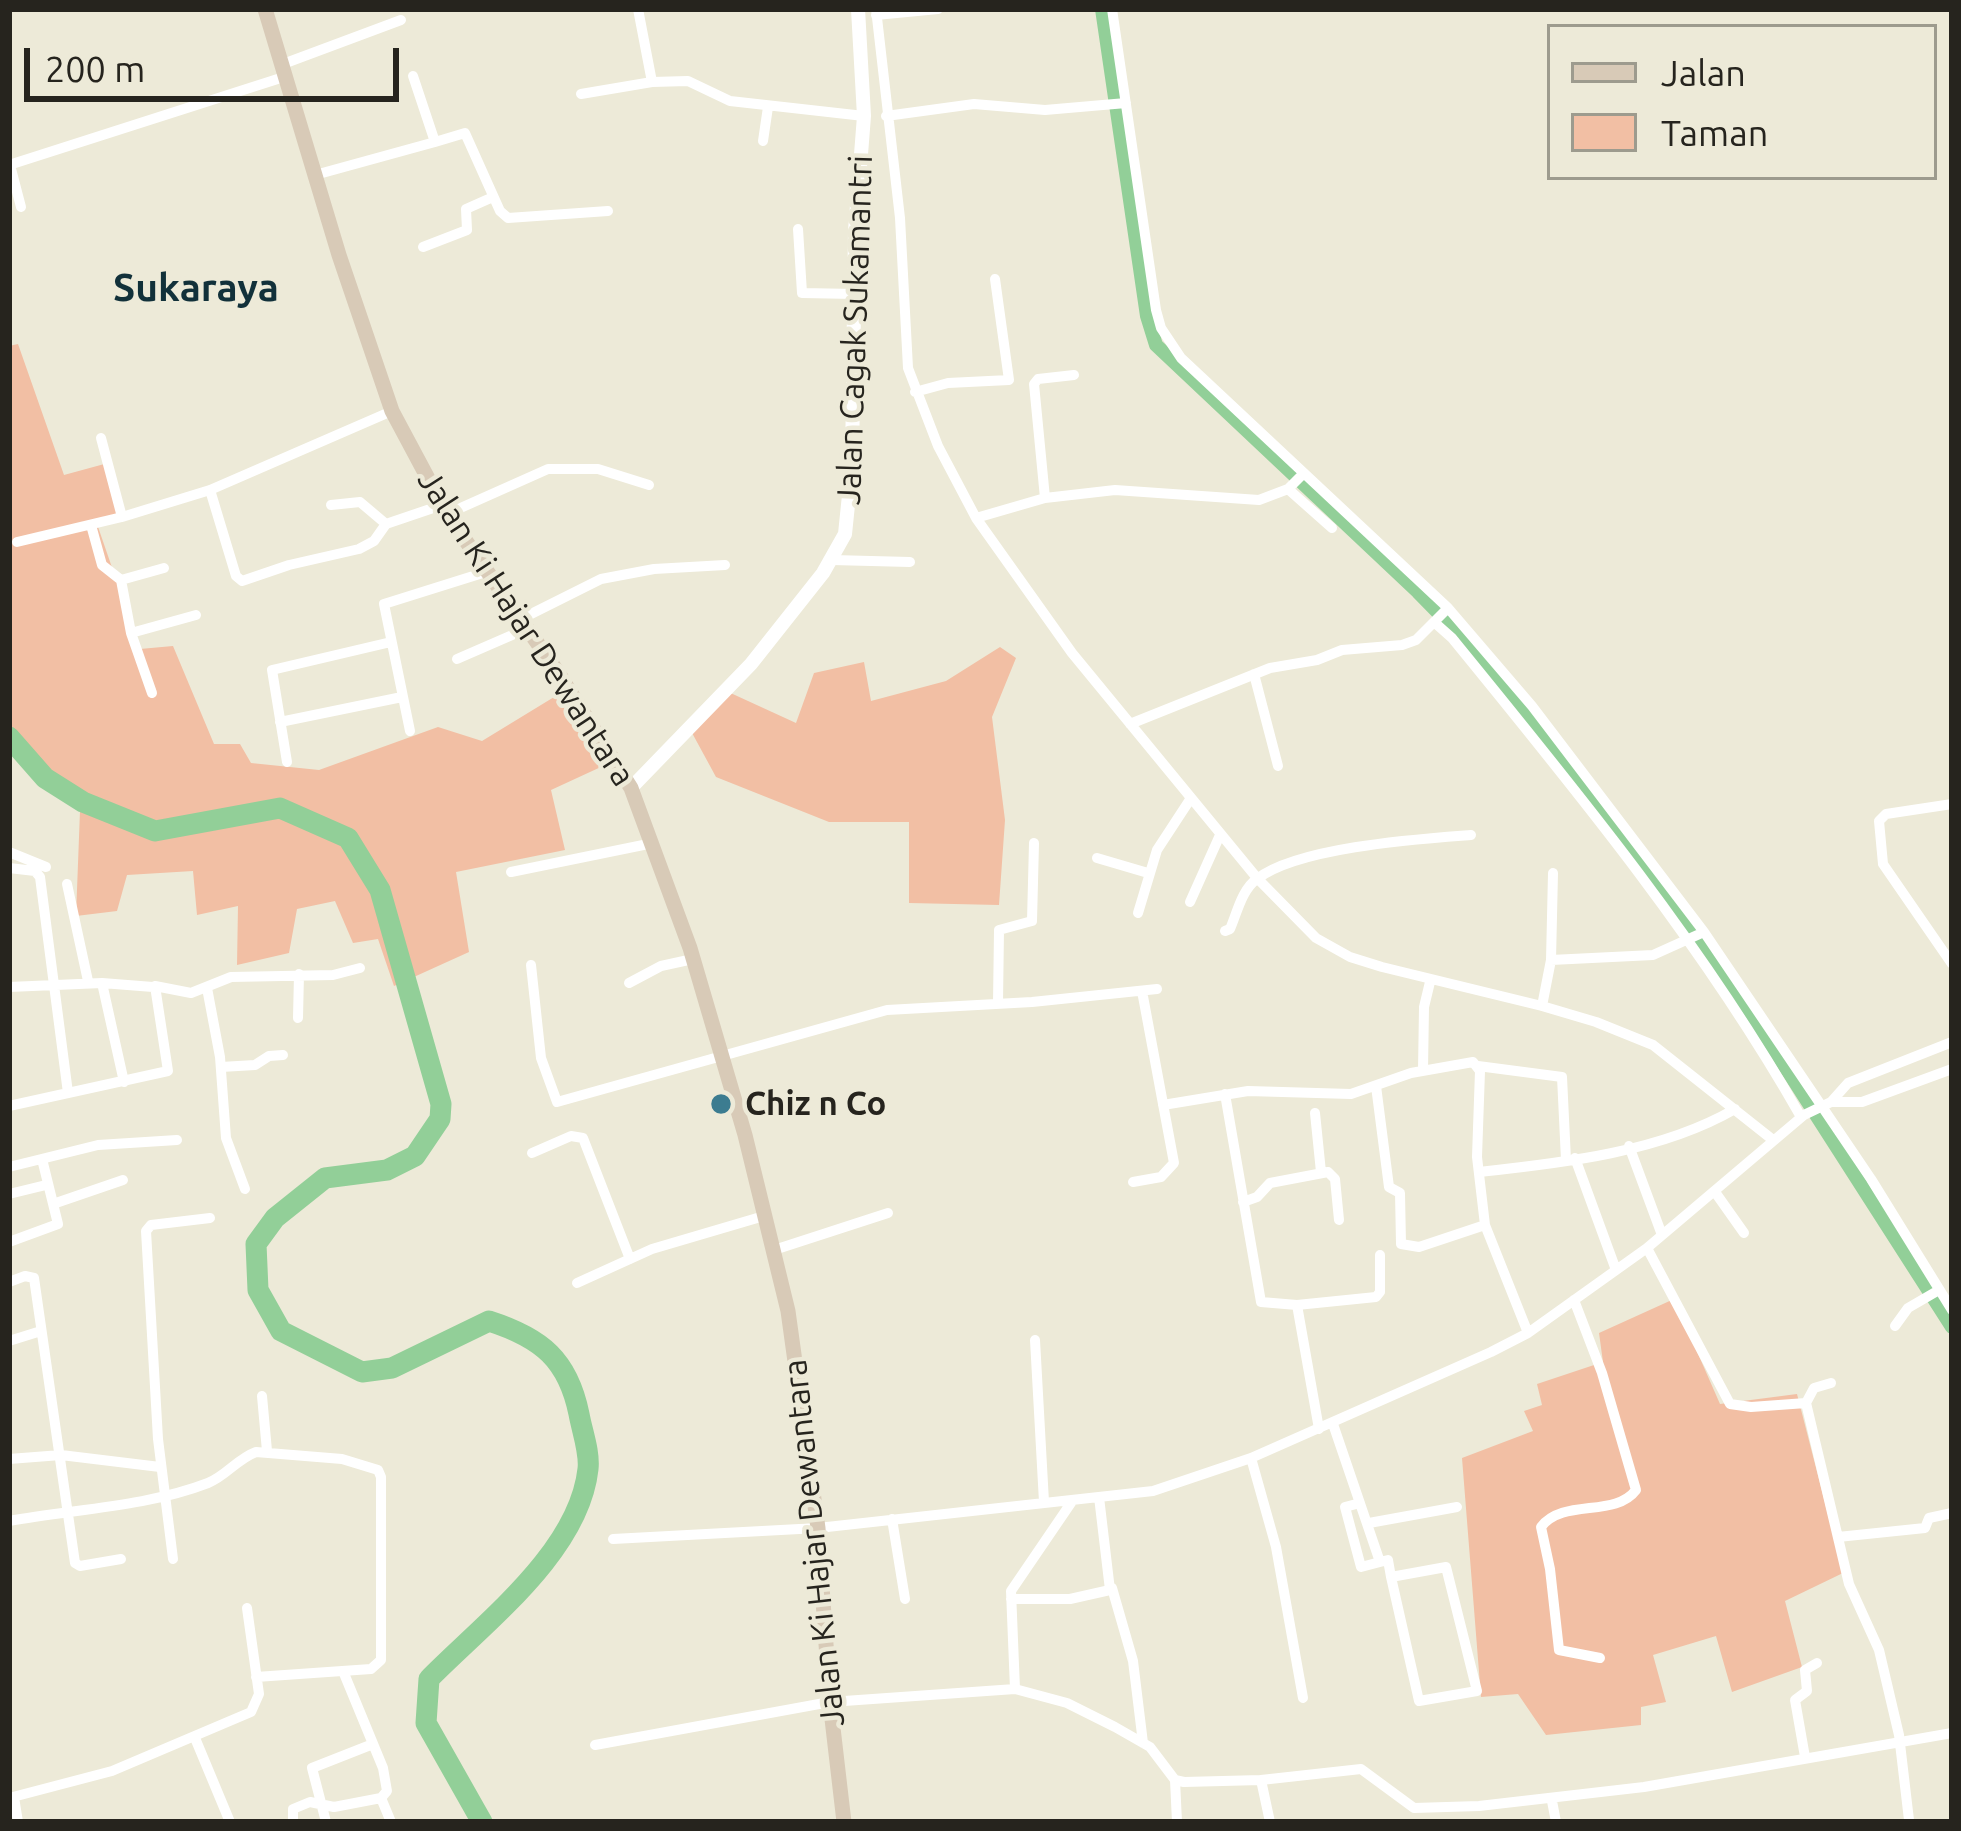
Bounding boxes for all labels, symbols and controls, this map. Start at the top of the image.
scale bar [30,24,405,98]
legend [1547,24,1937,180]
text: 200 m [45,48,145,89]
text: Jalan [1661,52,1746,93]
text: Taman [1661,112,1768,153]
street label: Jalan Cagak Sukamantri [829,154,881,506]
district label: Sukaraya [113,265,279,311]
street label: Jalan Ki Hajar Dewantara [409,463,643,793]
place label: Chiz n Co [745,1084,886,1124]
marker: Chiz n Co [708,1091,734,1117]
street label: Jalan Ki Hajar Dewantara [775,1358,853,1728]

